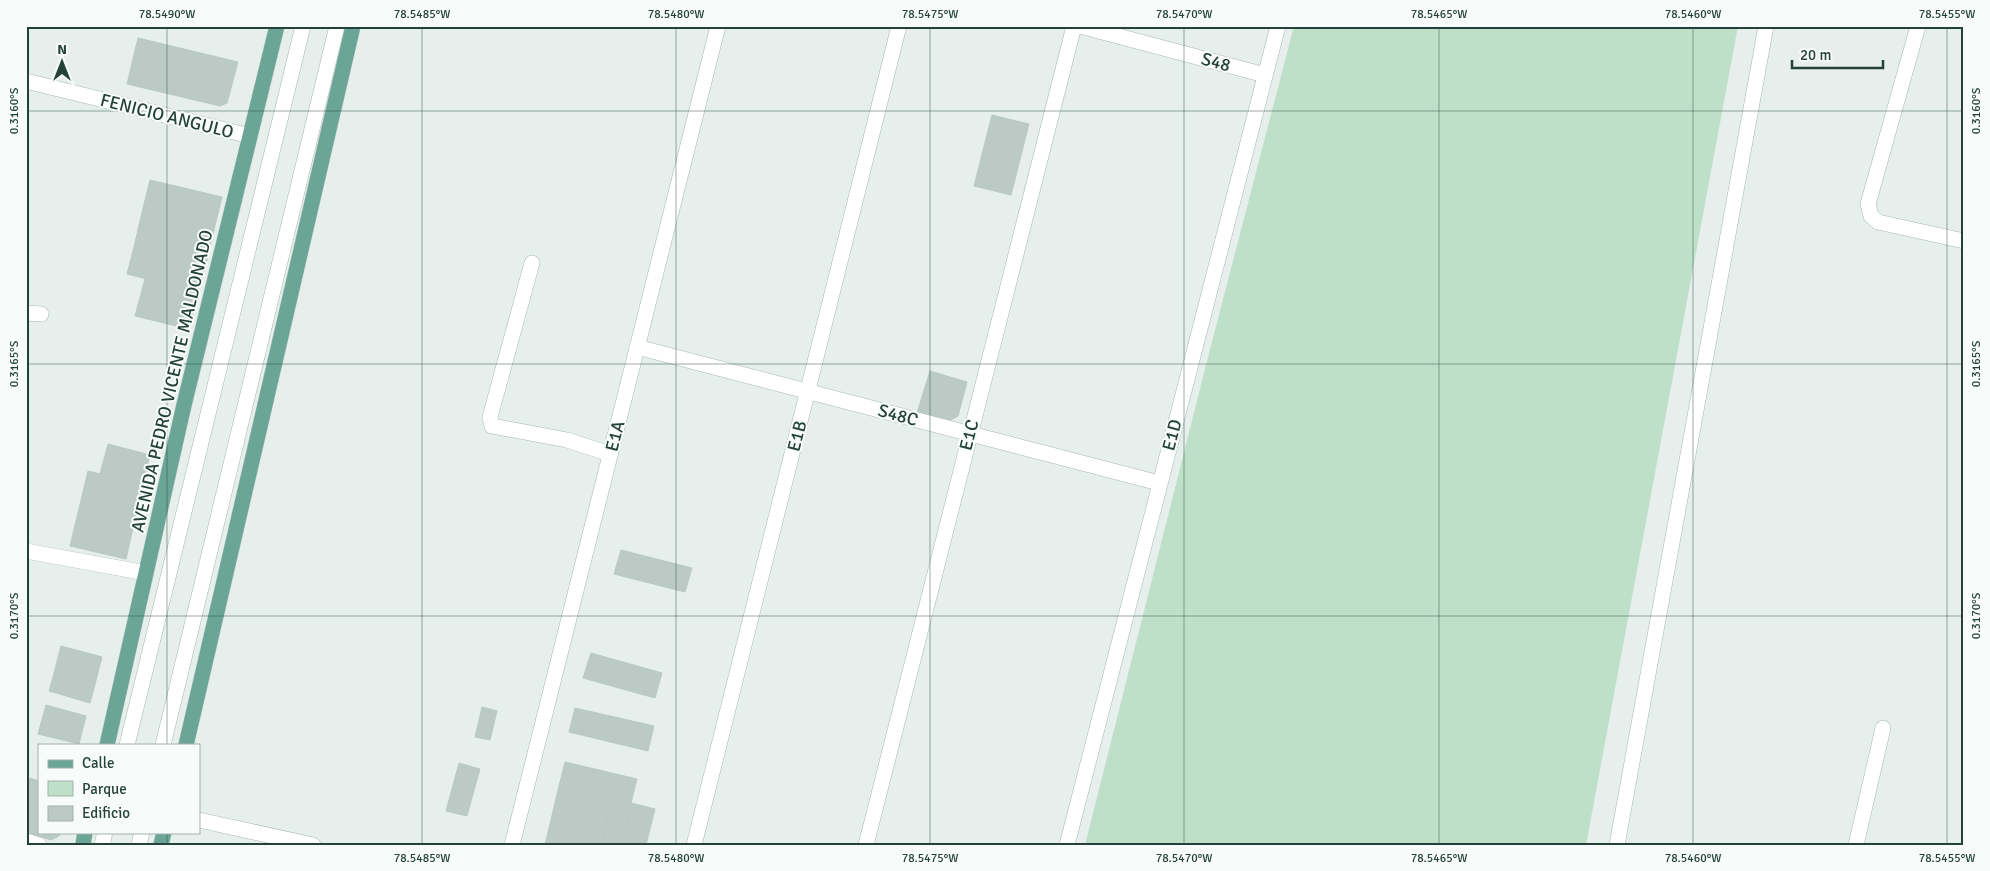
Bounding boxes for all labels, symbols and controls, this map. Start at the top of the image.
text: 78.5490°W [139,7,195,22]
text: 78.5485°W [394,7,450,22]
text: 78.5480°W [648,7,704,22]
text: 78.5475°W [902,7,958,22]
text: 78.5470°W [1156,7,1212,22]
text: 78.5465°W [1411,7,1467,22]
text: 78.5460°W [1665,7,1721,22]
text: 78.5455°W [1919,7,1975,22]
north arrow [38,38,88,88]
scale bar [1792,38,1884,70]
text: N [57,41,67,58]
text: 20 m [1800,46,1831,64]
street label: S48 [1199,48,1233,76]
text: 0.3160°S [7,87,22,134]
text: 0.3160°S [1969,87,1984,134]
street label: FENICIO ANGULO [98,89,236,143]
street label: AVENIDA PEDRO VICENTE MALDONADO [126,228,218,534]
text: 0.3165°S [7,340,22,387]
text: 0.3165°S [1969,340,1984,387]
street label: S48C [876,399,920,431]
street label: E1C [955,417,983,453]
street label: E1D [1157,417,1187,453]
street label: E1A [601,418,629,454]
street label: E1B [783,418,811,454]
text: 0.3170°S [7,592,22,639]
text: 0.3170°S [1969,592,1984,639]
legend [38,744,200,834]
text: Calle [82,754,115,772]
text: Parque [82,780,127,798]
text: Edificio [82,804,130,822]
text: 78.5485°W [394,851,450,866]
text: 78.5480°W [648,851,704,866]
text: 78.5475°W [902,851,958,866]
text: 78.5470°W [1156,851,1212,866]
text: 78.5465°W [1411,851,1467,866]
text: 78.5460°W [1665,851,1721,866]
text: 78.5455°W [1919,851,1975,866]

